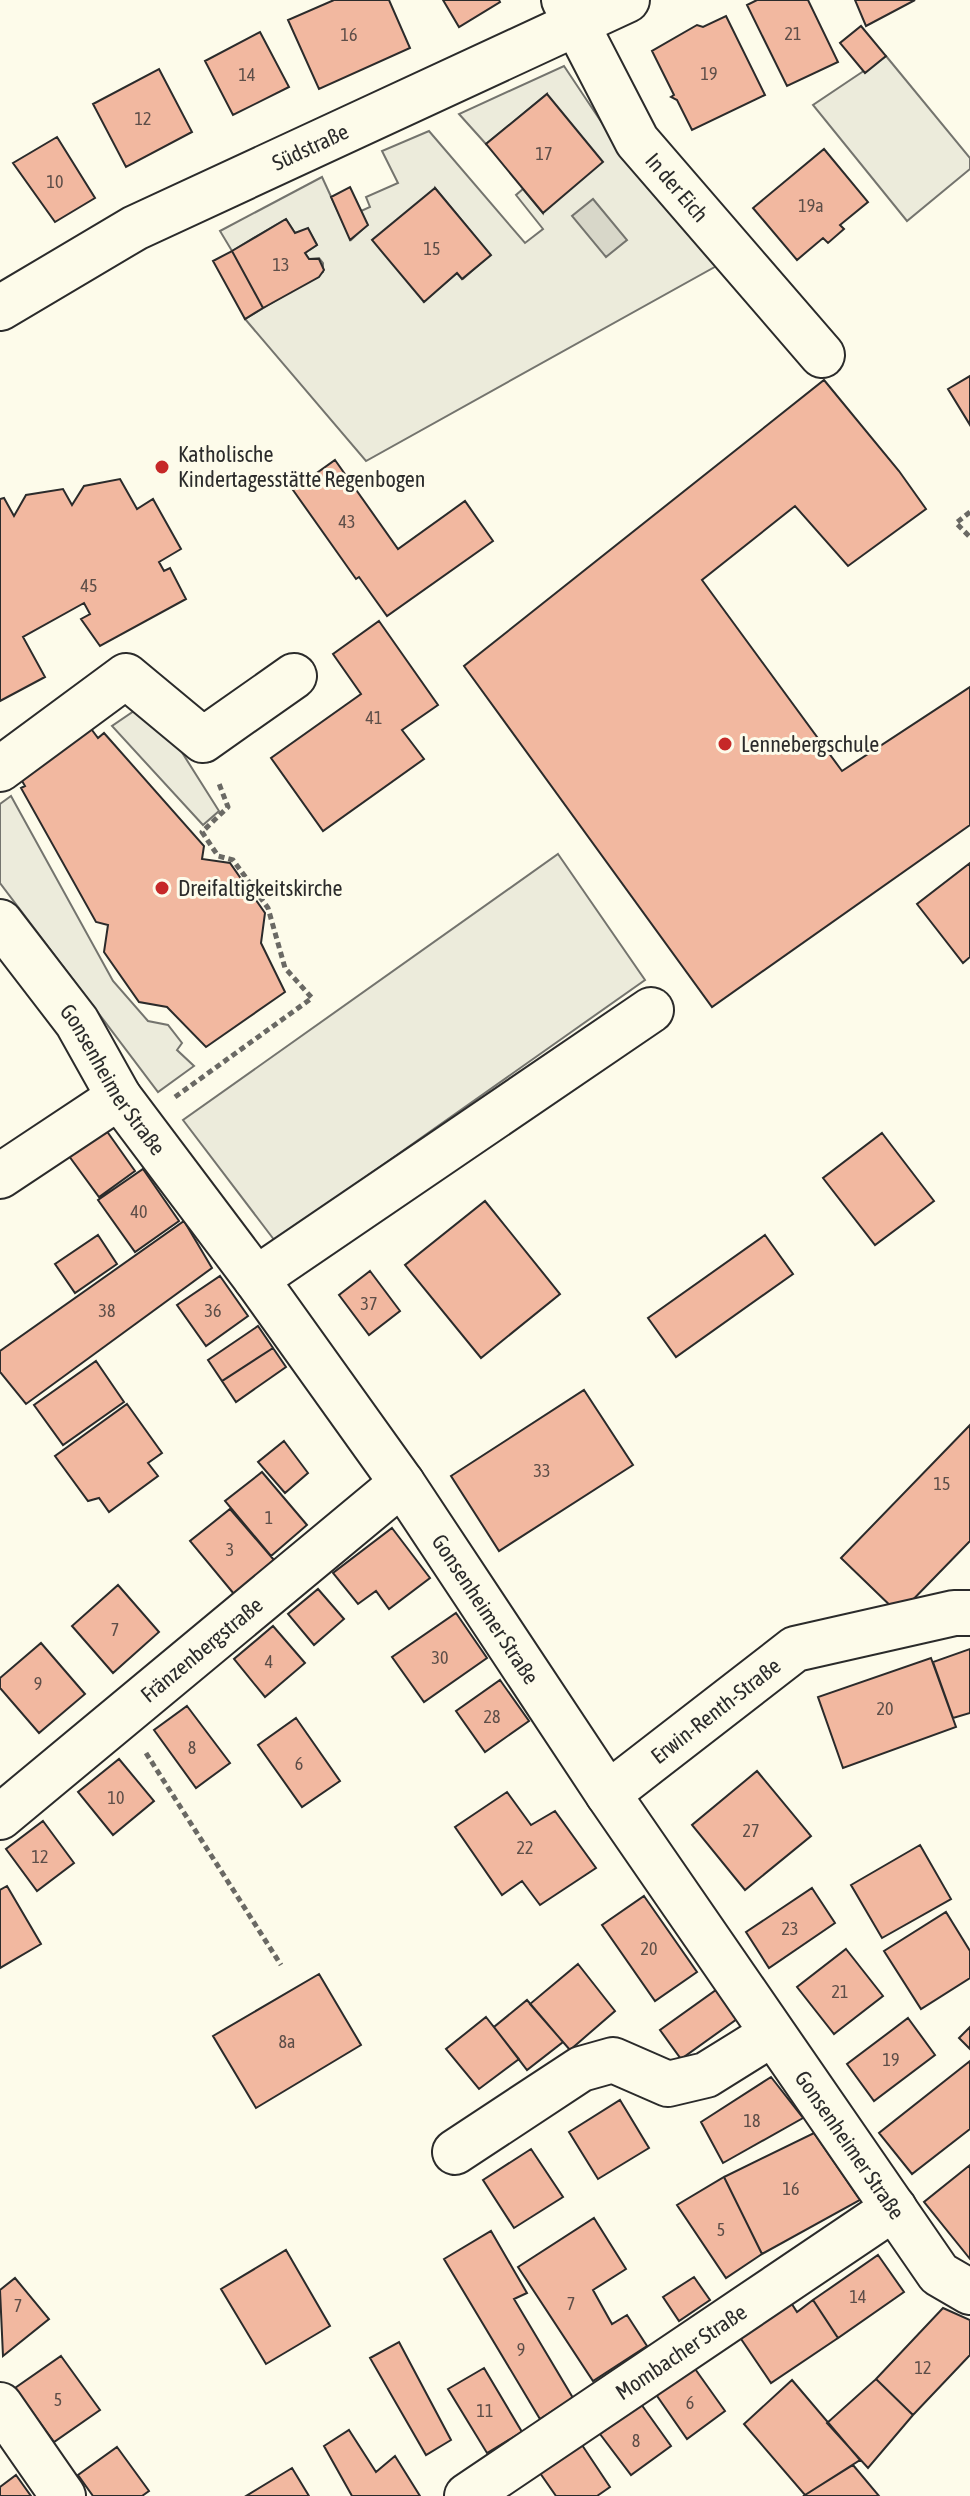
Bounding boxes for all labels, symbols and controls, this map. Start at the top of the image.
house number: 21 [785,23,801,44]
house number: 16 [341,24,357,45]
house number: 19 [701,63,717,84]
house number: 14 [239,64,255,85]
house number: 12 [135,108,151,129]
street label: Südstraße [268,118,352,176]
house number: 17 [536,143,552,164]
street label: In der Eich [640,148,714,227]
house number: 10 [47,171,63,192]
house number: 19a [798,195,824,216]
house number: 15 [424,238,440,259]
house number: 13 [273,254,289,275]
place label: Katholische Kindertagesstätte Regenbogen [178,441,425,492]
marker: Katholische Kindertagesstätte Regenbogen [153,458,171,476]
house number: 43 [339,511,355,532]
house number: 45 [81,575,97,596]
house number: 41 [366,707,382,728]
place label: Lennebergschule [741,731,879,757]
marker: Lennebergschule [716,735,734,753]
place label: Dreifaltigkeitskirche [178,875,343,901]
marker: Dreifaltigkeitskirche [153,879,171,897]
street label: Gonsenheimer Straße [55,999,171,1160]
house number: 40 [131,1201,147,1222]
house number: 37 [361,1293,377,1314]
house number: 38 [99,1300,115,1321]
house number: 36 [205,1300,221,1321]
house number: 33 [534,1460,550,1481]
house number: 15 [934,1473,950,1494]
house number: 1 [265,1507,273,1528]
street label: Gonsenheimer Straße [426,1529,544,1689]
house number: 3 [226,1539,234,1560]
street label: Fränzenbergstraße [135,1592,268,1708]
house number: 7 [111,1619,119,1640]
house number: 30 [432,1647,448,1668]
house number: 4 [265,1651,273,1672]
street label: Erwin-Renth-Straße [646,1652,785,1769]
house number: 9 [34,1673,42,1694]
house number: 20 [877,1698,893,1719]
house number: 28 [484,1706,500,1727]
house number: 8 [188,1737,196,1758]
house number: 6 [295,1753,303,1774]
house number: 10 [108,1787,124,1808]
house number: 27 [743,1820,759,1841]
house number: 22 [517,1837,533,1858]
house number: 12 [32,1846,48,1867]
house number: 23 [782,1918,798,1939]
house number: 20 [641,1938,657,1959]
house number: 21 [832,1981,848,2002]
house number: 8a [279,2031,295,2052]
house number: 19 [883,2049,899,2070]
street label: Gonsenheimer Straße [790,2066,910,2224]
house number: 18 [744,2110,760,2131]
house number: 16 [783,2178,799,2199]
house number: 5 [717,2219,725,2240]
house number: 14 [850,2286,866,2307]
house number: 7 [567,2293,575,2314]
house number: 7 [14,2295,22,2316]
street label: Mombacher Straße [611,2298,751,2405]
house number: 9 [517,2339,525,2360]
house number: 12 [915,2357,931,2378]
house number: 5 [54,2389,62,2410]
house number: 6 [686,2392,694,2413]
house number: 11 [477,2400,493,2421]
house number: 8 [632,2430,640,2451]

